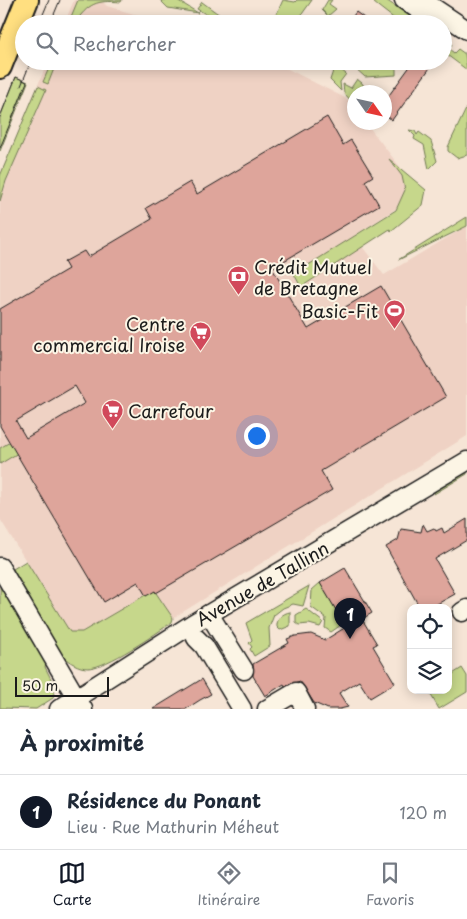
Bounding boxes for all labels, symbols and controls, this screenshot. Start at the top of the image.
search box [15,15,452,70]
icon: search [33,29,61,57]
text: Rechercher [73,29,176,57]
north arrow [347,85,392,130]
place label: Crédit Mutuel de Bretagne [254,253,372,301]
bank icon: Crédit Mutuel de Bretagne [226,264,250,295]
place label: Basic-Fit [301,297,378,324]
sports icon: Basic-Fit [382,298,406,329]
place label: Centre commercial Iroise [33,310,185,358]
supermarket icon: Centre commercial Iroise [189,321,213,352]
place label: Carrefour [128,397,214,424]
supermarket icon: Carrefour [100,398,124,429]
your location [244,423,270,449]
street label: Avenue de Tallinn [191,534,333,632]
pin: 1 [334,598,366,639]
map controls [407,604,452,694]
button: locate [407,604,452,649]
button: layers [407,649,452,694]
scale bar [15,674,109,697]
text: 50 m [22,675,58,696]
text: À proximité [20,726,144,758]
text: Résidence du Ponant [67,786,261,814]
text: 1 [32,800,40,824]
text: 120 m [400,800,447,824]
text: Lieu · Rue Mathurin Méheut [67,814,279,838]
tab: Carte [53,859,92,910]
tab: Itinéraire [197,859,260,910]
tab: Favoris [366,859,414,910]

